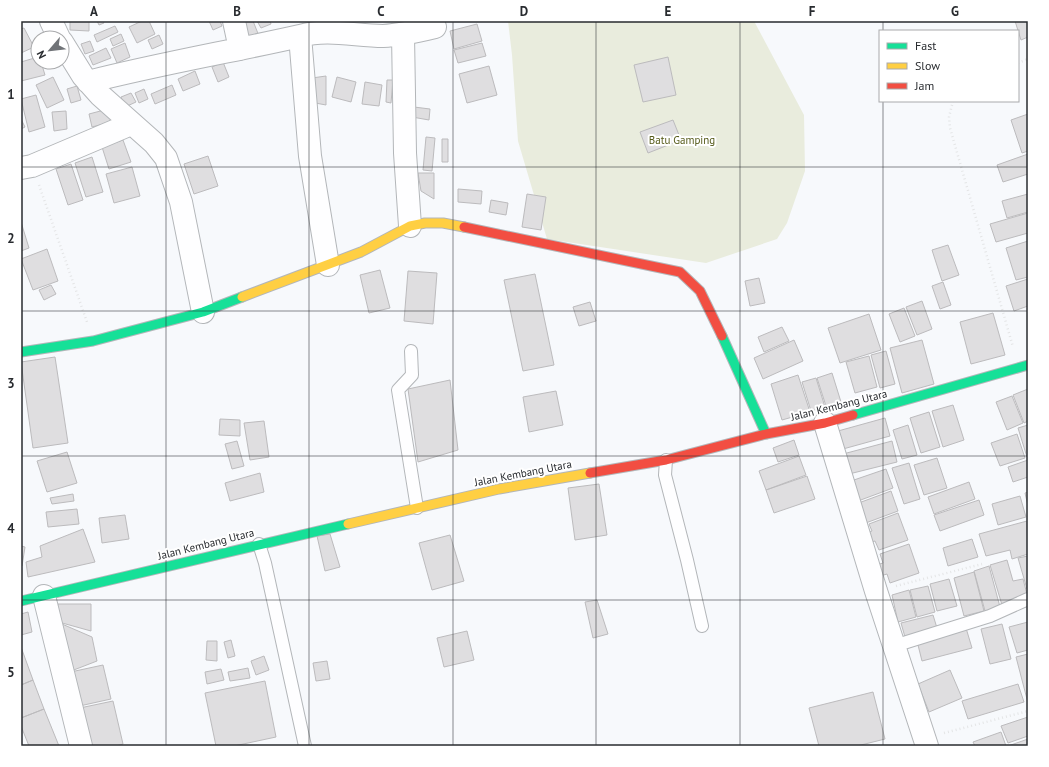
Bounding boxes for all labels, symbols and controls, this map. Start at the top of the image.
text: A [90,3,98,20]
text: B [233,3,241,20]
text: C [377,3,385,20]
text: D [520,3,528,20]
text: E [665,3,672,20]
text: F [809,3,816,20]
text: G [951,3,959,20]
north arrow [30,30,70,70]
legend [879,30,1019,102]
text: Fast [915,38,936,53]
text: N [33,48,49,61]
text: Slow [915,58,940,73]
text: Jam [914,78,934,93]
text: 1 [7,86,15,103]
park label: Batu Gamping [649,133,715,147]
text: 2 [7,230,15,247]
text: 3 [7,375,15,392]
street label: Jalan Kembang Utara [788,386,889,424]
street label: Jalan Kembang Utara [472,457,573,489]
text: 4 [7,520,15,537]
street label: Jalan Kembang Utara [155,525,256,563]
text: 5 [7,664,15,681]

